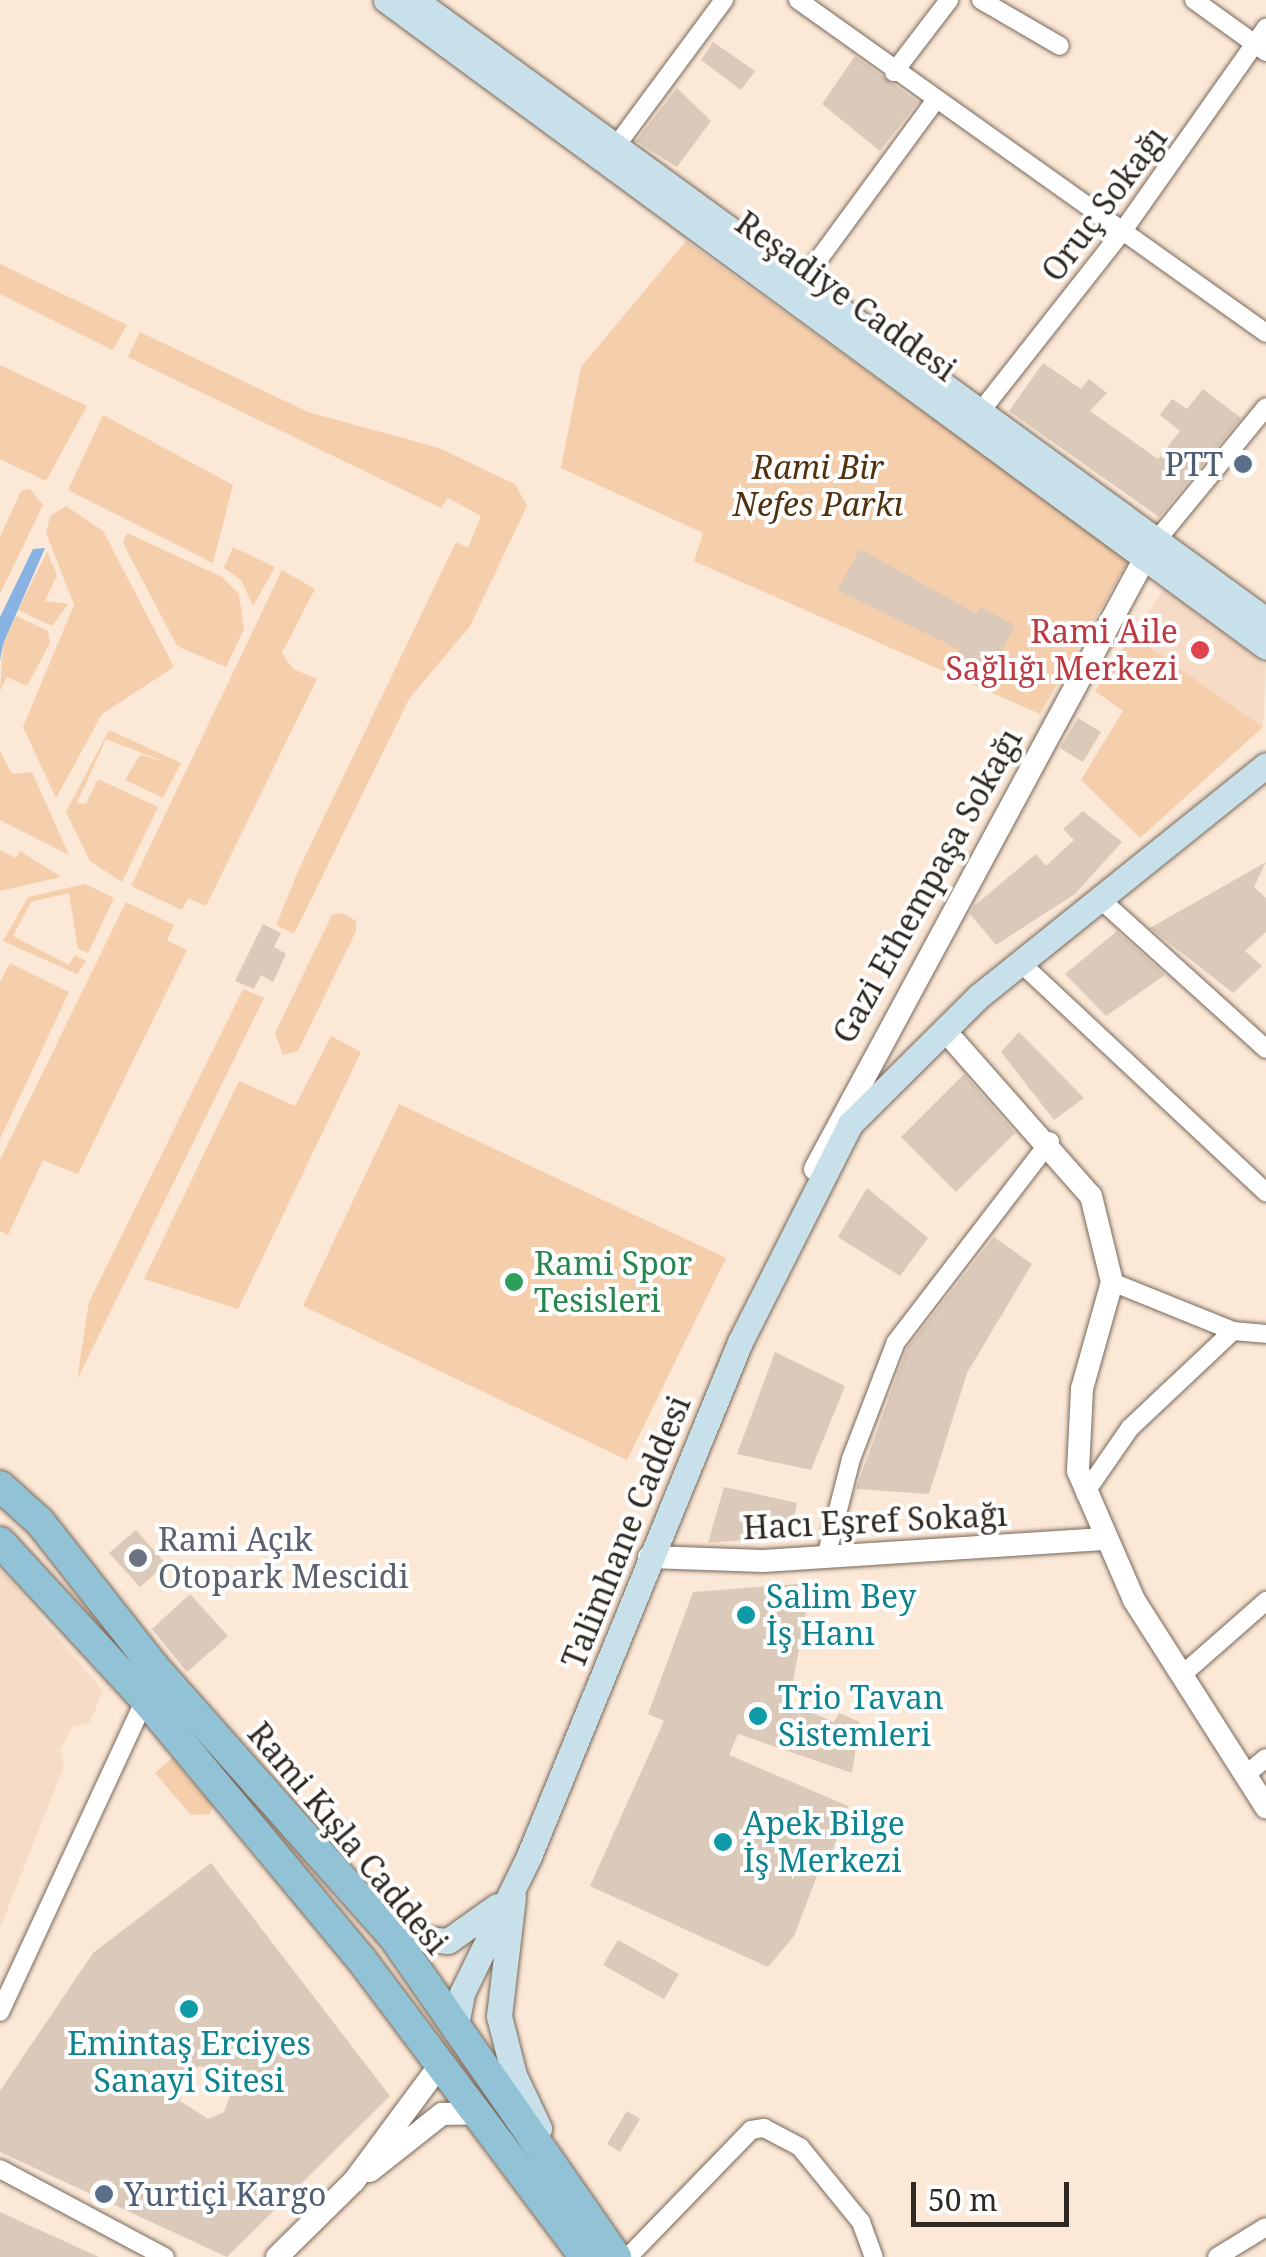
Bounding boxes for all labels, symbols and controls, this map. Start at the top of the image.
street label: Oruç Sokağı [1034,119,1174,289]
street label: Reşadiye Caddesi [728,203,964,389]
place label: PTT [1164,445,1223,483]
park label: Rami Bir Nefes Parkı [733,449,903,524]
marker: PTT [1232,453,1254,475]
place label: Rami Aile Sağlığı Merkezi [945,613,1178,688]
marker: Rami Aile Sağlığı Merkezi [1187,637,1213,663]
street label: Gazi Ethempaşa Sokağı [825,722,1029,1050]
place label: Rami Spor Tesisleri [534,1245,692,1320]
marker: Rami Spor Tesisleri [503,1271,525,1293]
street label: Talimhane Caddesi [554,1390,698,1674]
street label: Hacı Eşref Sokağı [742,1495,1008,1547]
place label: Rami Açık Otopark Mescidi [158,1521,409,1596]
marker: Rami Açık Otopark Mescidi [127,1547,149,1569]
place label: Salim Bey İş Hanı [766,1578,916,1653]
marker: Salim Bey İş Hanı [735,1604,757,1626]
place label: Trio Tavan Sistemleri [778,1679,944,1754]
marker: Trio Tavan Sistemleri [747,1705,769,1727]
street label: Rami Kışla Caddesi [240,1715,456,1961]
place label: Apek Bilge İş Merkezi [743,1805,905,1880]
marker: Apek Bilge İş Merkezi [712,1831,734,1853]
marker: Emintaş Erciyes Sanayi Sitesi [178,1998,200,2020]
place label: Emintaş Erciyes Sanayi Sitesi [67,2025,311,2100]
scale bar [916,2162,1074,2224]
place label: Yurtiçi Kargo [124,2175,326,2213]
text: 50 m [928,2179,998,2220]
marker: Yurtiçi Kargo [93,2183,115,2205]

